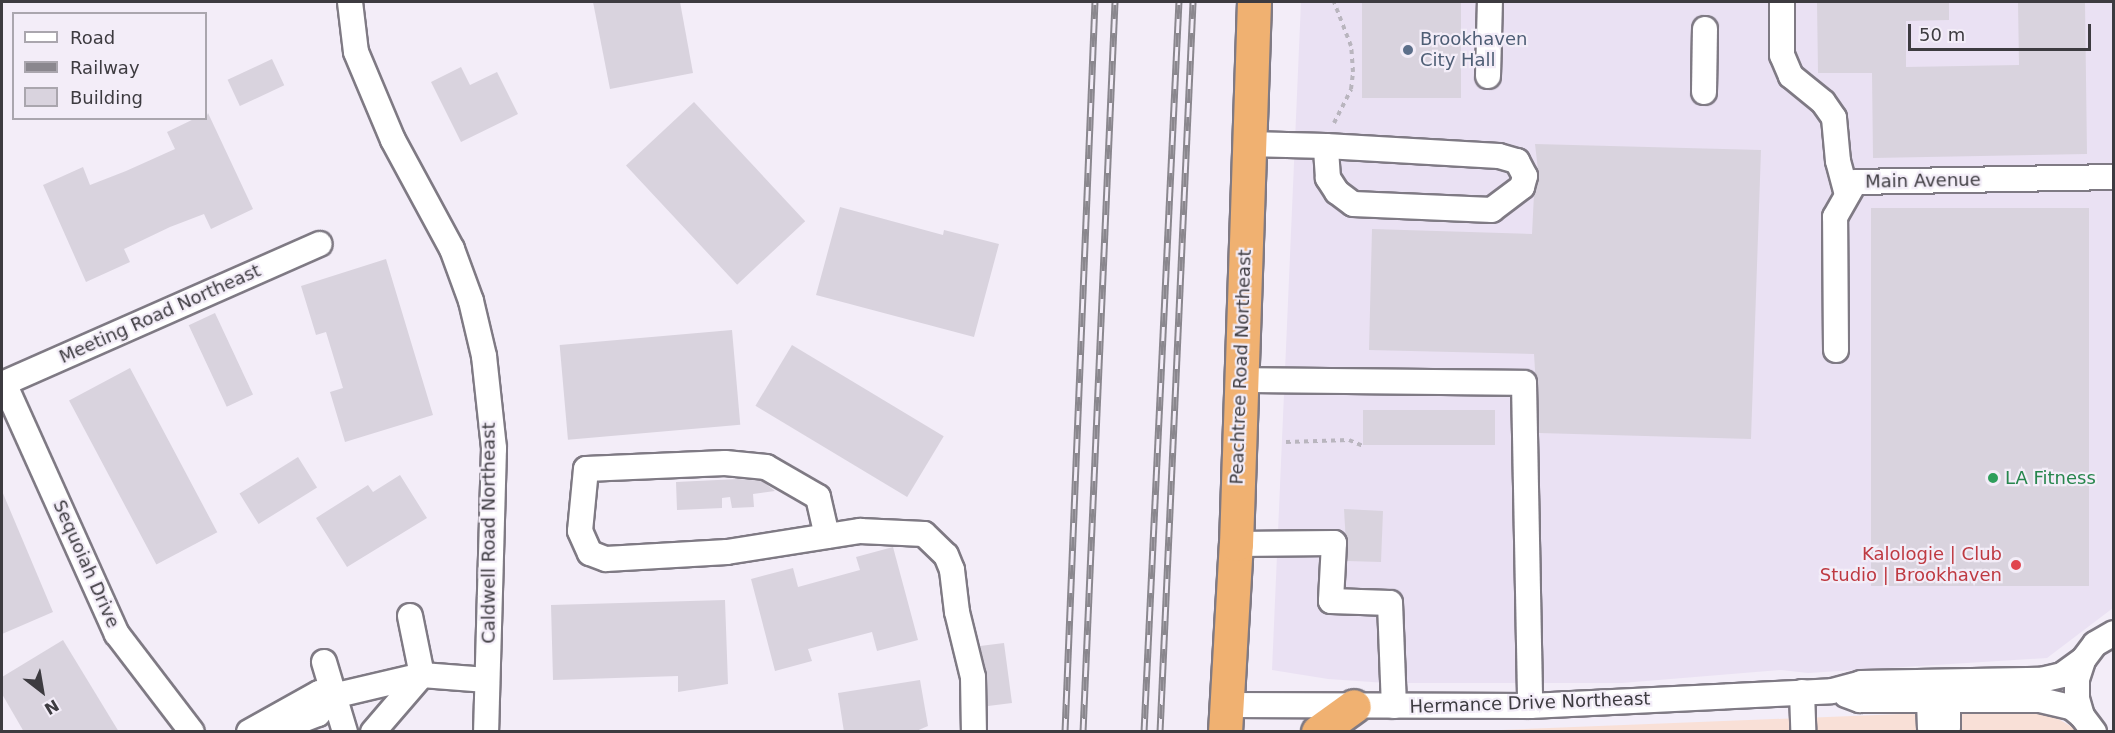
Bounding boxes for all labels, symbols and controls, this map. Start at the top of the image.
legend [12,12,207,120]
scale bar [1911,12,2094,50]
text: 50 m [1919,24,1965,45]
text: Road [70,27,115,48]
place label: Brookhaven City Hall [1420,29,1527,72]
marker: Brookhaven City Hall [1401,43,1415,57]
text: Railway [70,57,140,78]
text: Building [70,87,143,108]
street label: Main Avenue [1865,169,1981,193]
street label: Peachtree Road Northeast [1226,249,1256,485]
street label: Meeting Road Northeast [56,260,264,368]
street label: Caldwell Road Northeast [478,422,500,644]
place label: LA Fitness [2005,467,2096,489]
marker: LA Fitness [1986,471,2000,485]
street label: Sequoiah Drive [48,497,124,631]
place label: Kalologie | Club Studio | Brookhaven [1820,544,2002,586]
marker: Kalologie | Club Studio | Brookhaven [2007,556,2025,574]
north arrow [12,661,72,721]
street label: Hermance Drive Northeast [1409,688,1651,718]
text: N [41,695,62,718]

